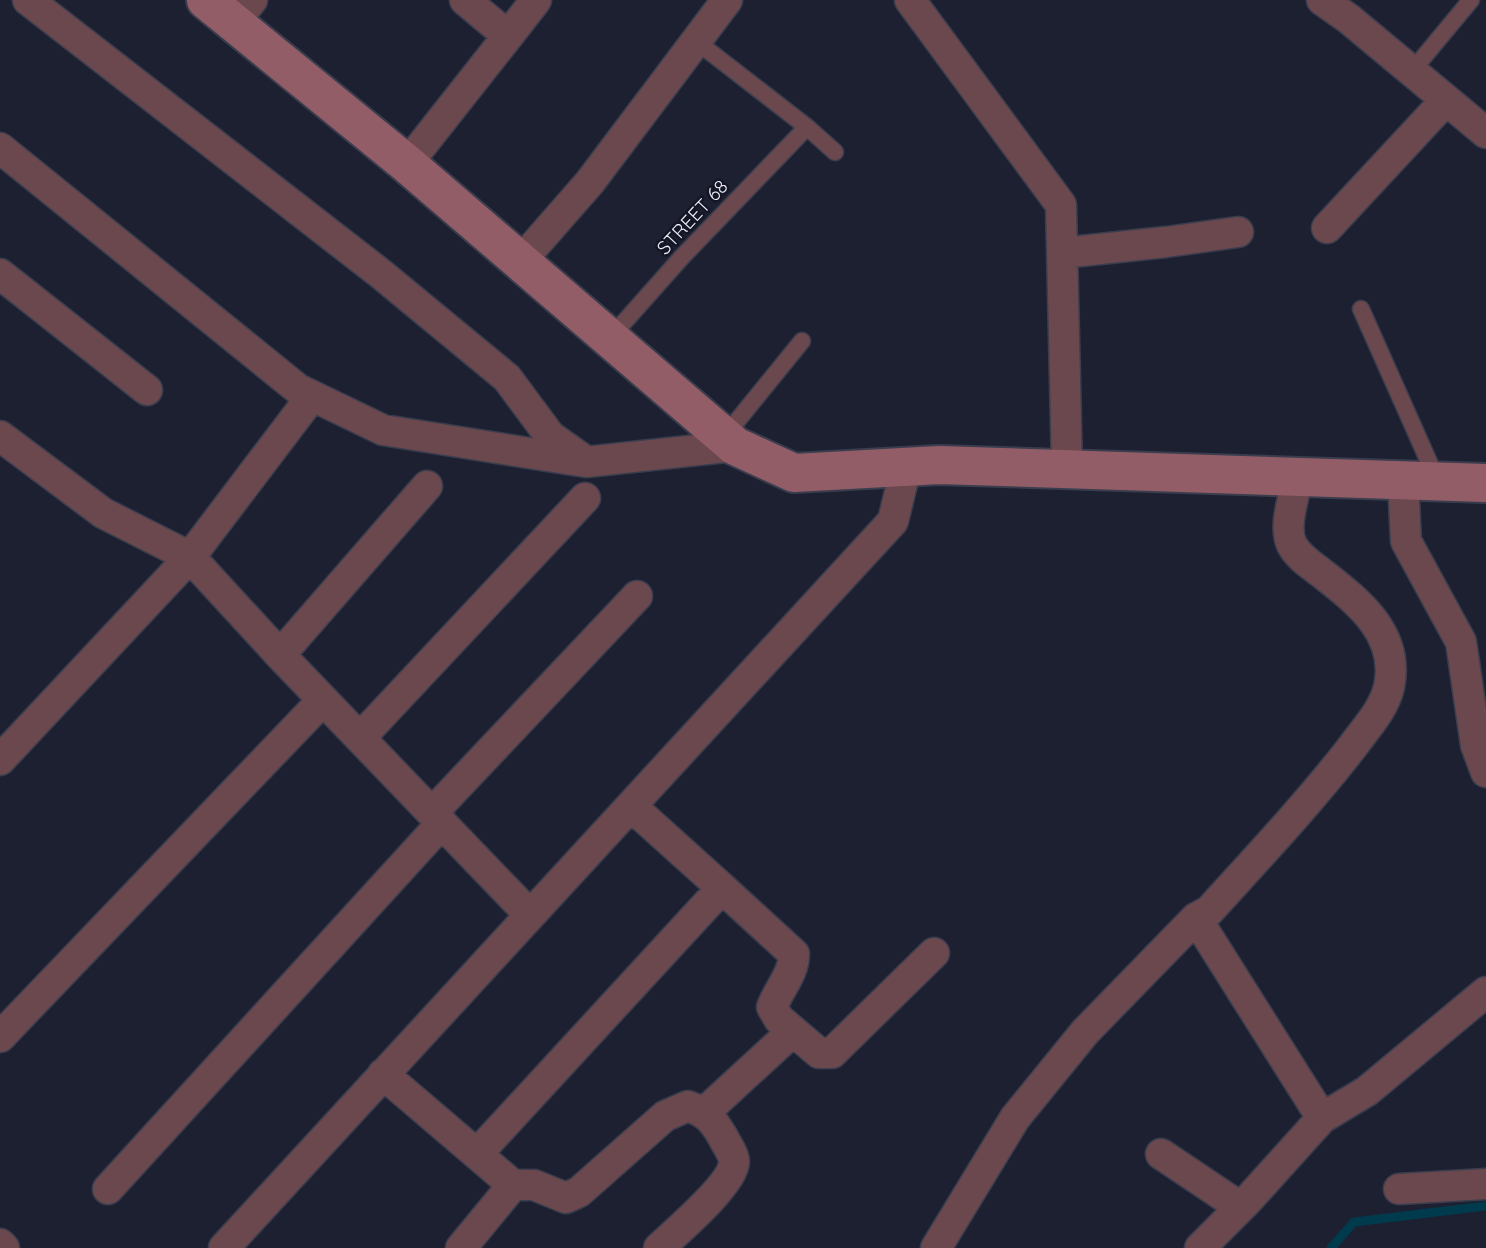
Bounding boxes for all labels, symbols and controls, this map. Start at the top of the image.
street label: STREET 68 [651,175,733,259]

